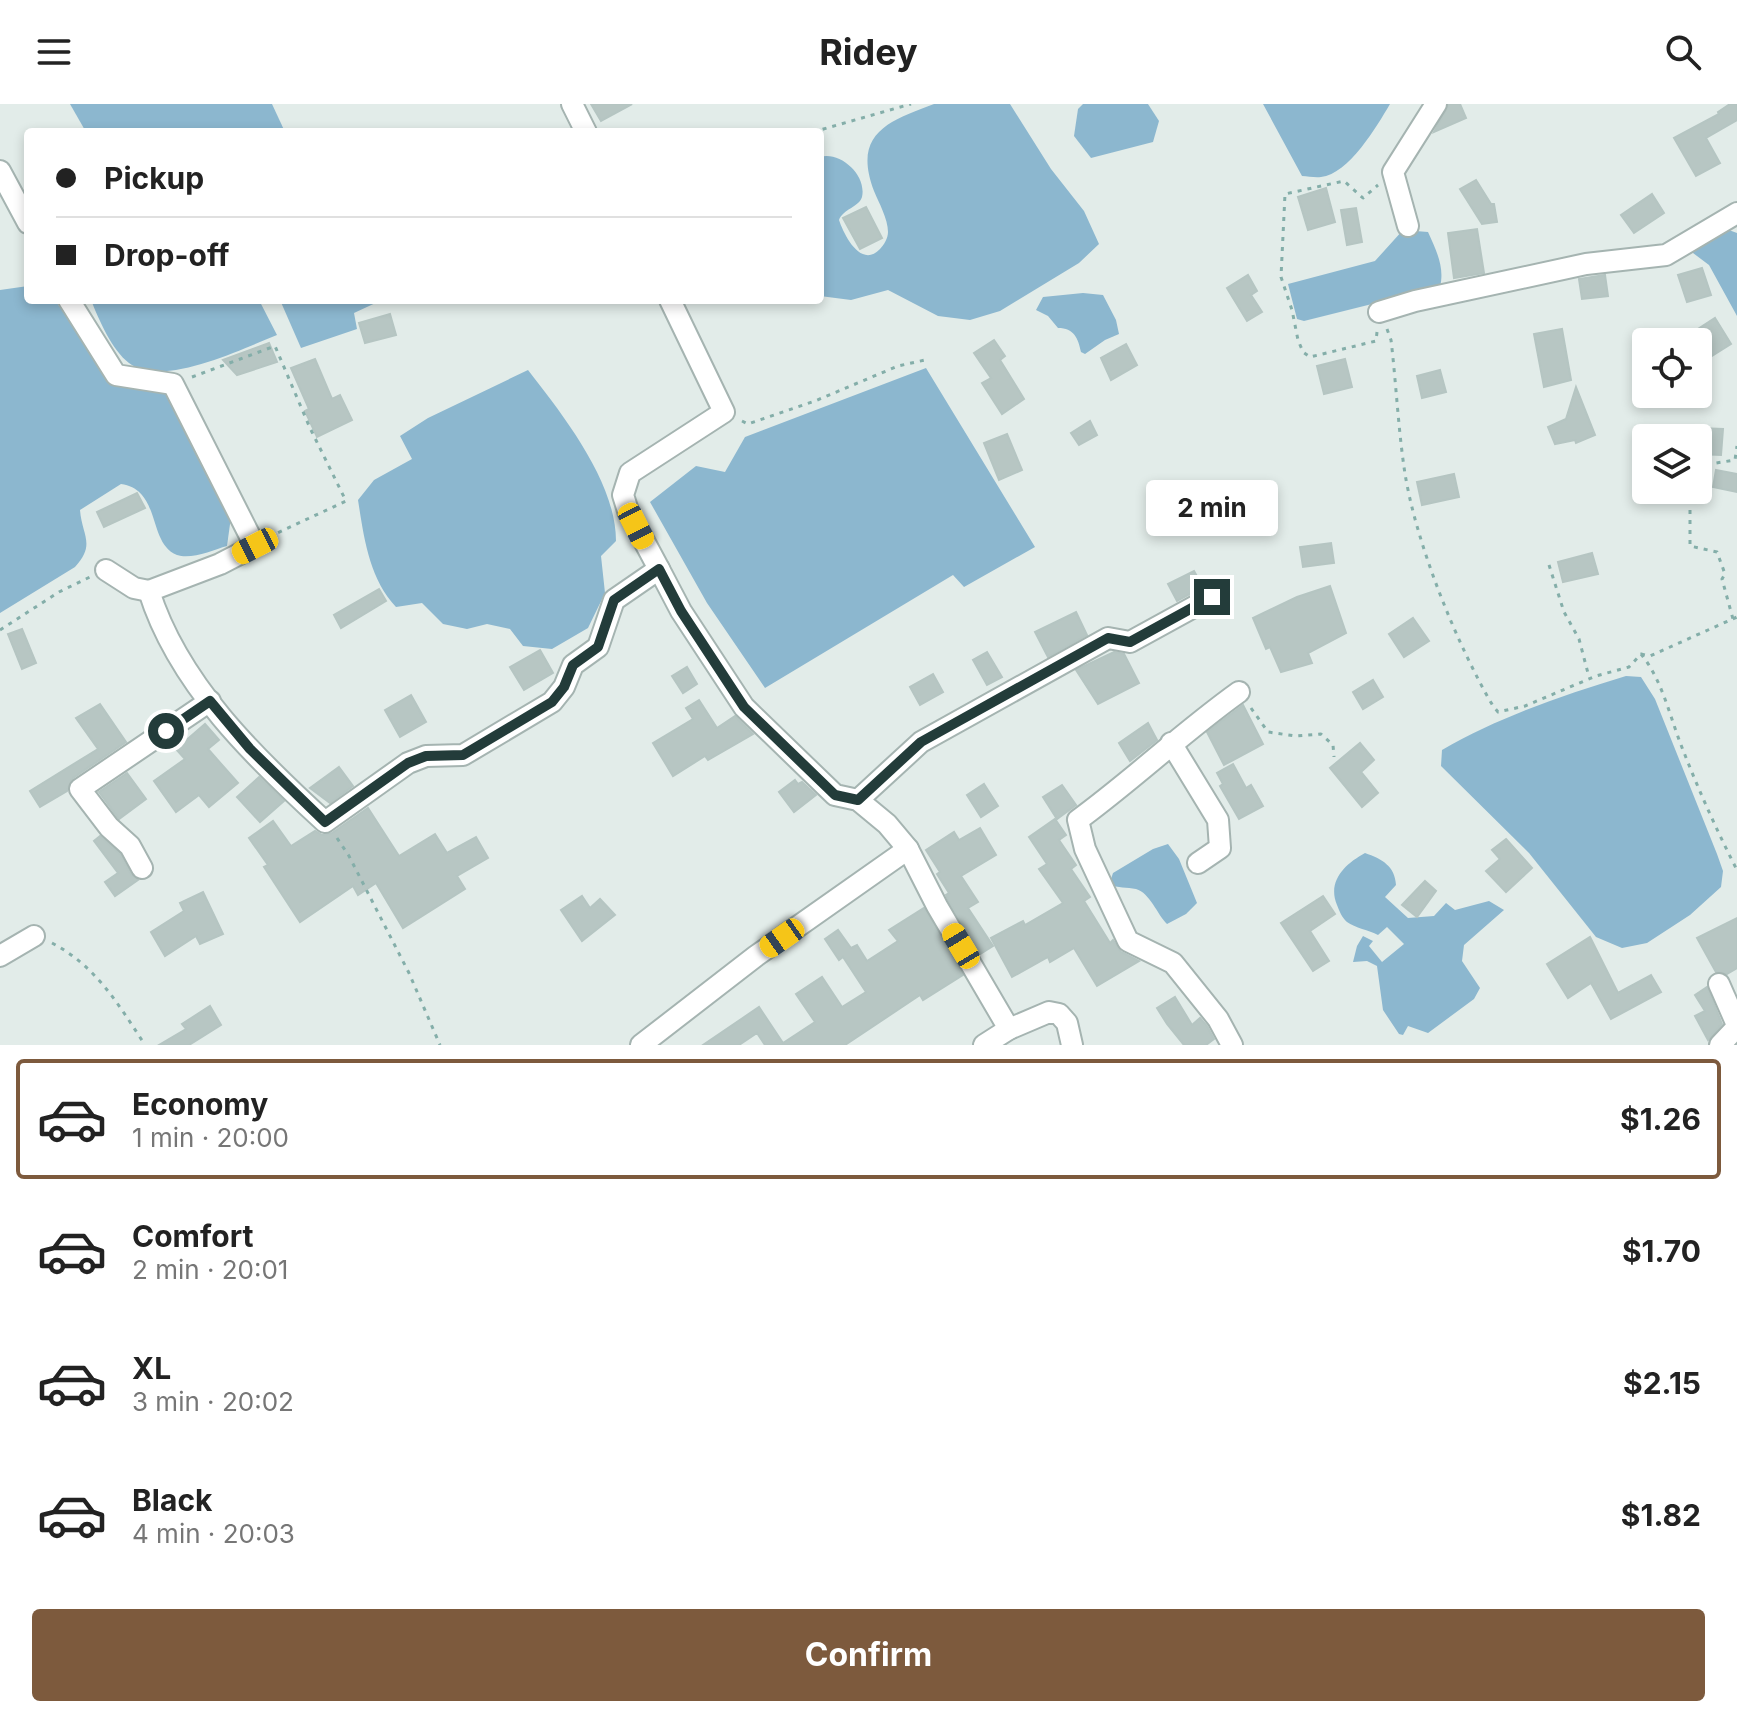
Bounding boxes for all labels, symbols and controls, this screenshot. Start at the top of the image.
icon: menu [32,30,76,74]
text: Ridey [819,30,918,74]
icon: search [1661,30,1705,74]
text: Pickup [104,160,204,196]
text: Drop-off [104,237,230,273]
map controls [1632,328,1712,504]
button: locate [1632,328,1712,408]
button: layers [1632,424,1712,504]
callout: 2 min [1146,481,1278,537]
text: 2 min [1177,492,1247,523]
car [614,499,658,553]
car [228,524,282,568]
route end [1194,579,1230,615]
route start [148,713,184,749]
car [755,914,809,962]
car [938,919,984,973]
icon: car [36,1083,108,1155]
text: Economy [132,1086,268,1122]
text: $1.26 [1620,1101,1701,1137]
text: 1 min · 20:00 [132,1122,289,1153]
icon: car [36,1215,108,1287]
text: Comfort [132,1218,253,1254]
text: $1.70 [1622,1233,1701,1269]
text: 2 min · 20:01 [132,1254,288,1285]
icon: car [36,1347,108,1419]
text: XL [132,1350,171,1386]
text: $2.15 [1623,1365,1701,1401]
text: 3 min · 20:02 [132,1386,294,1417]
icon: car [36,1479,108,1551]
text: Black [132,1482,212,1518]
text: $1.82 [1621,1497,1701,1533]
text: 4 min · 20:03 [132,1518,295,1549]
button: Confirm [32,1609,1705,1701]

